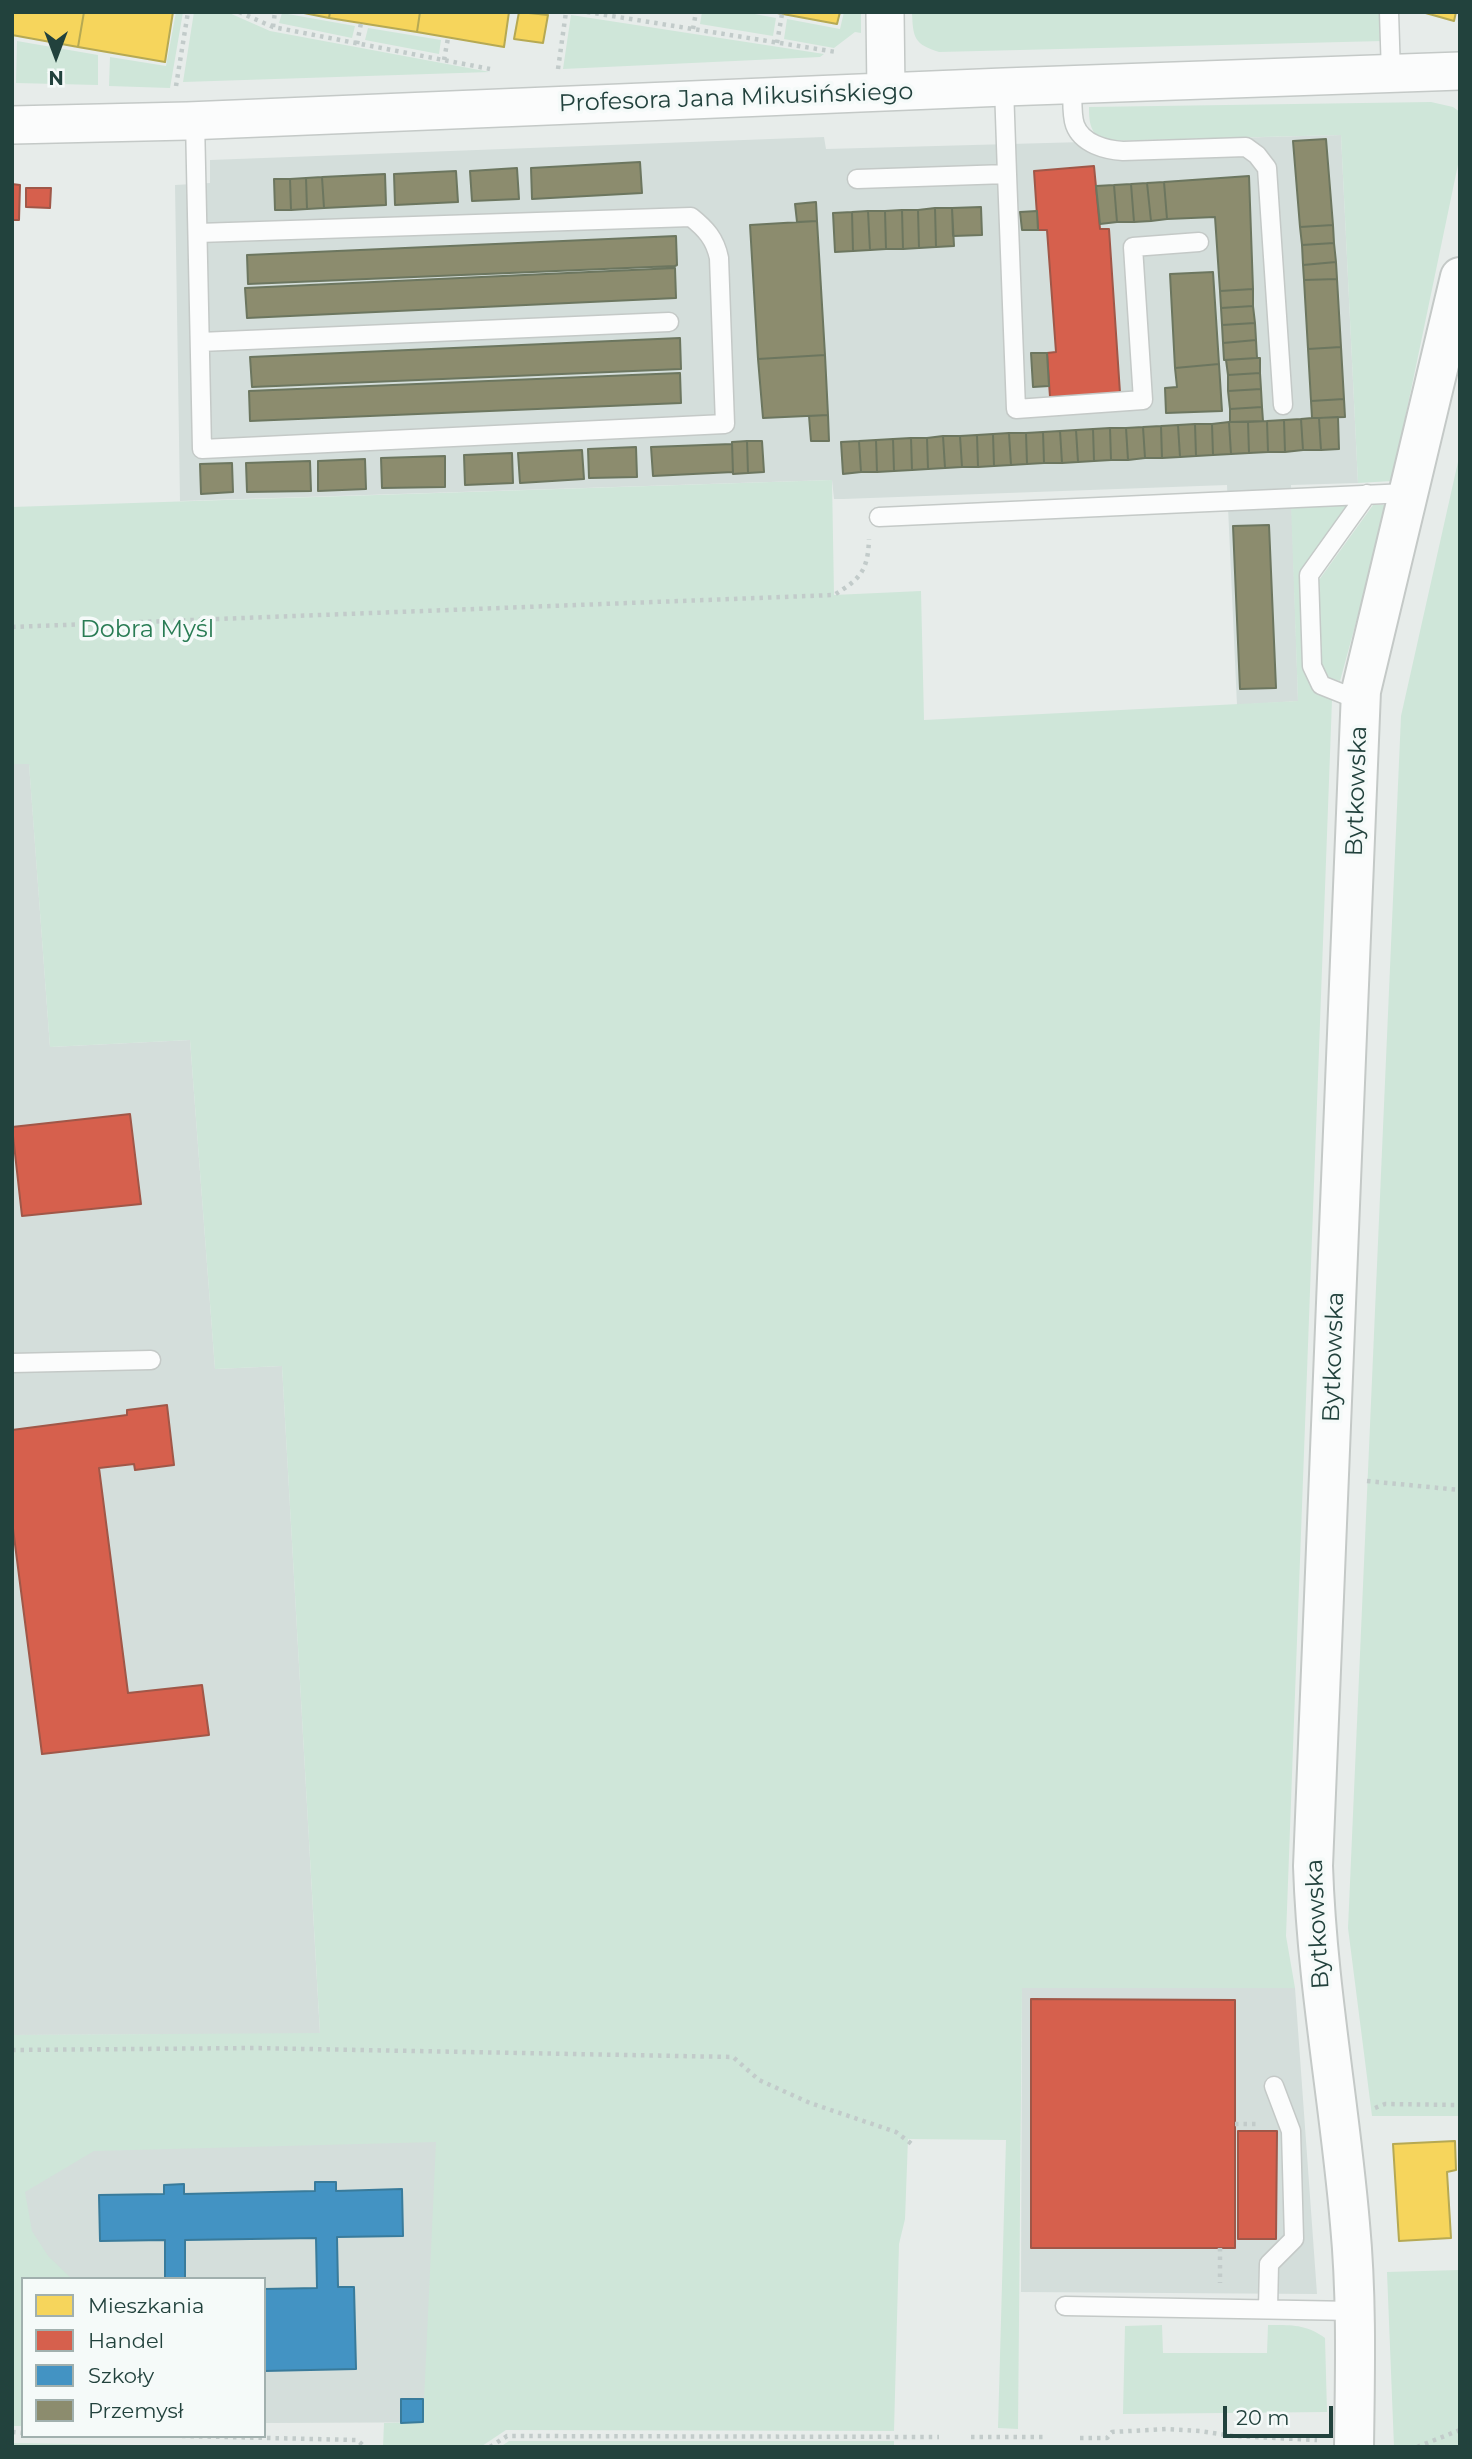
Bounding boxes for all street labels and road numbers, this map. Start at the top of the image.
street label: Profesora Jana Mikusińskiego [558,77,914,119]
street label: Bytkowska [1340,725,1374,857]
street label: Bytkowska [1317,1291,1351,1423]
street label: Bytkowska [1300,1858,1336,1990]

